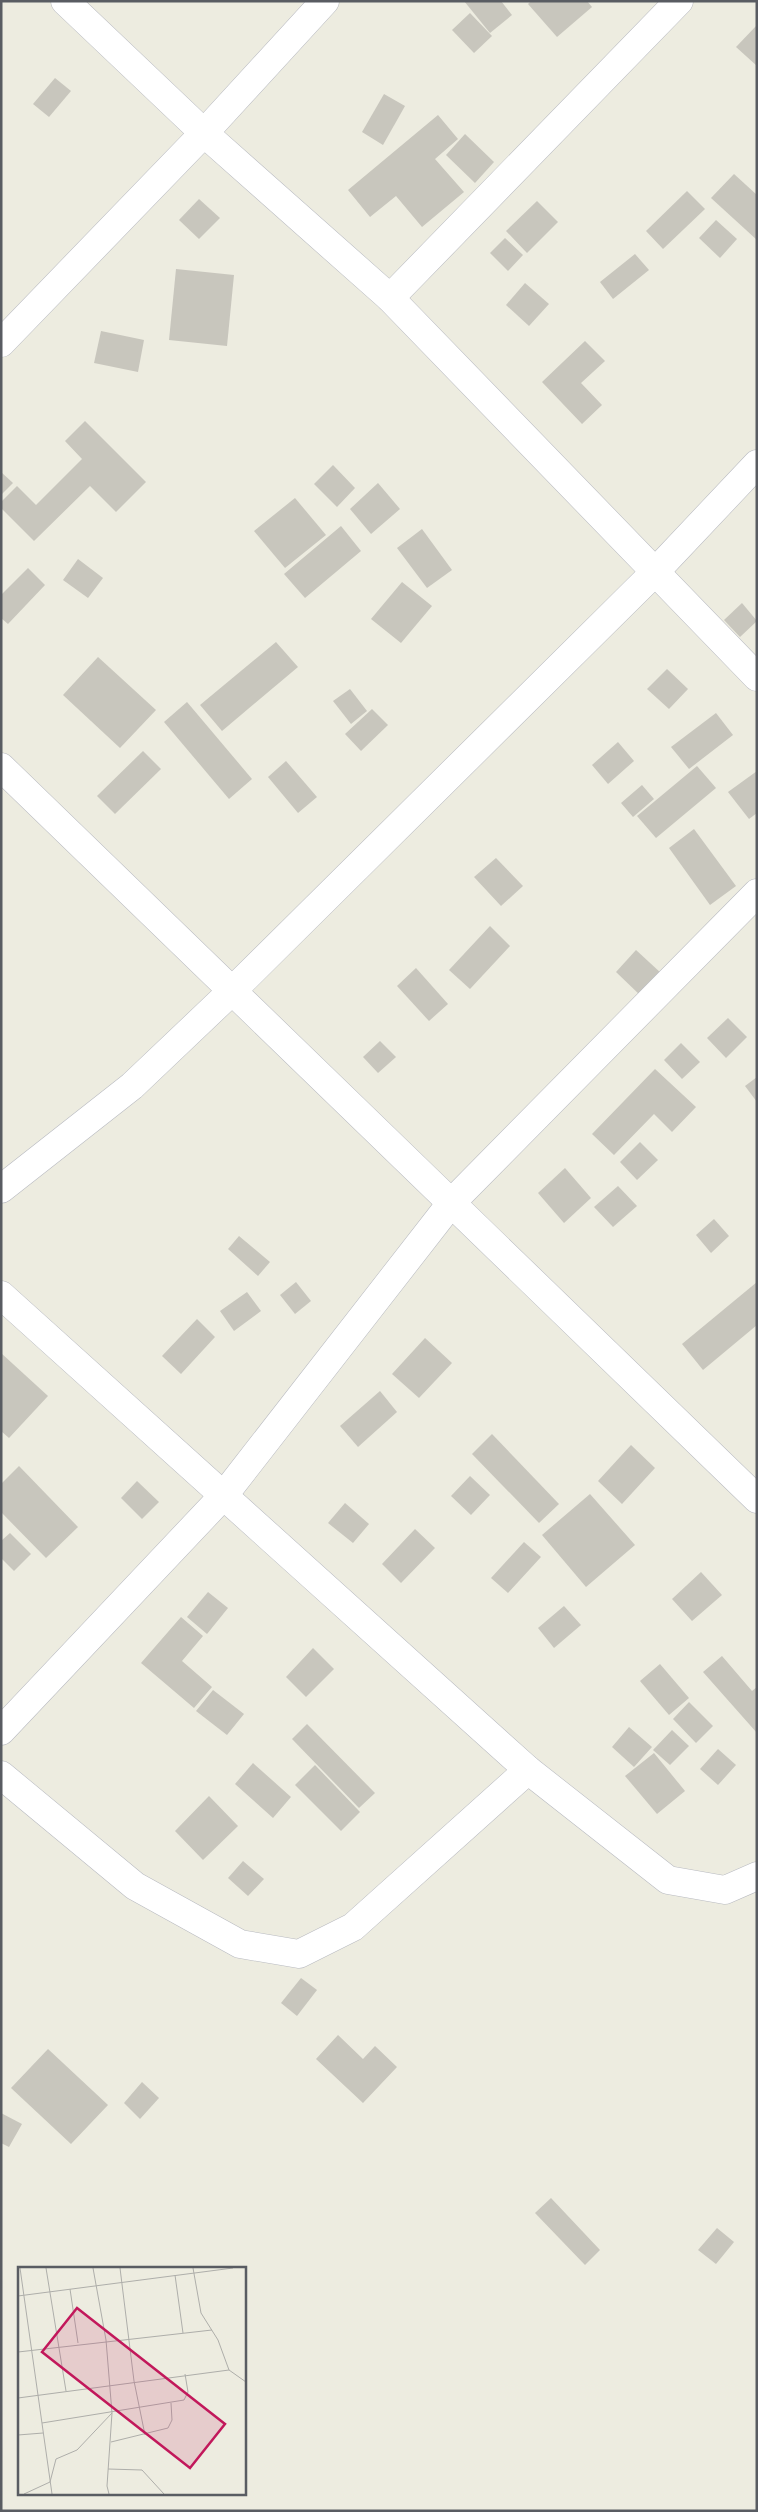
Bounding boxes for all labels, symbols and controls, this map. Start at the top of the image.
inset map [18,2267,245,2494]

